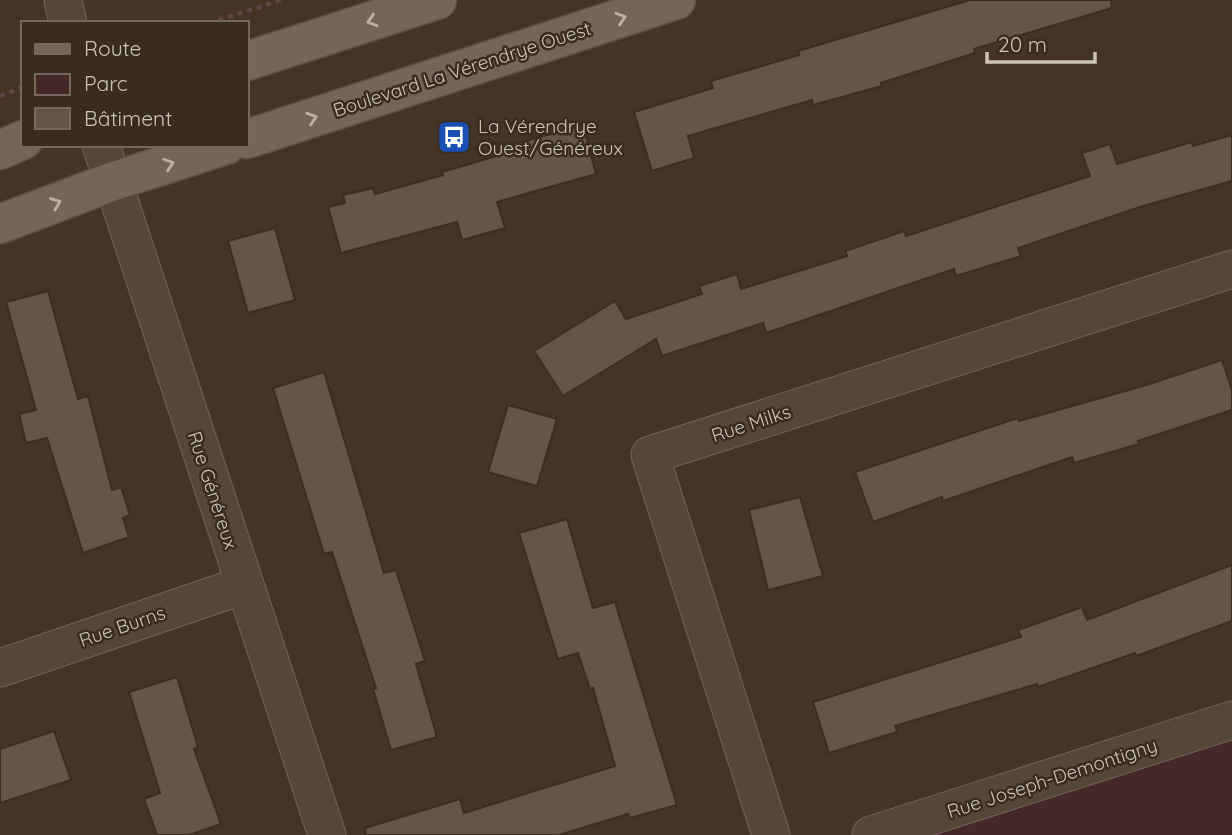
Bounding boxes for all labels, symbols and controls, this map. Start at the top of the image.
one-way arrow [615,11,627,26]
one-way arrow [366,13,378,27]
street label: Boulevard La Vérendrye Ouest [330,16,594,122]
legend [21,21,248,147]
scale bar [987,21,1096,65]
text: 20 m [998,31,1047,57]
text: Route [84,35,141,61]
text: Parc [84,70,128,96]
text: Bâtiment [84,105,172,131]
one-way arrow [305,111,317,126]
place label: La Vérendrye Ouest/Généreux [478,114,623,160]
bus stop icon: La Vérendrye Ouest/Généreux [435,118,473,156]
one-way arrow [162,158,175,172]
one-way arrow [49,198,61,212]
street label: Rue Milks [708,399,794,447]
street label: Rue Généreux [183,428,243,552]
street label: Rue Burns [76,600,168,652]
street label: Rue Joseph-Demontigny [944,733,1160,823]

